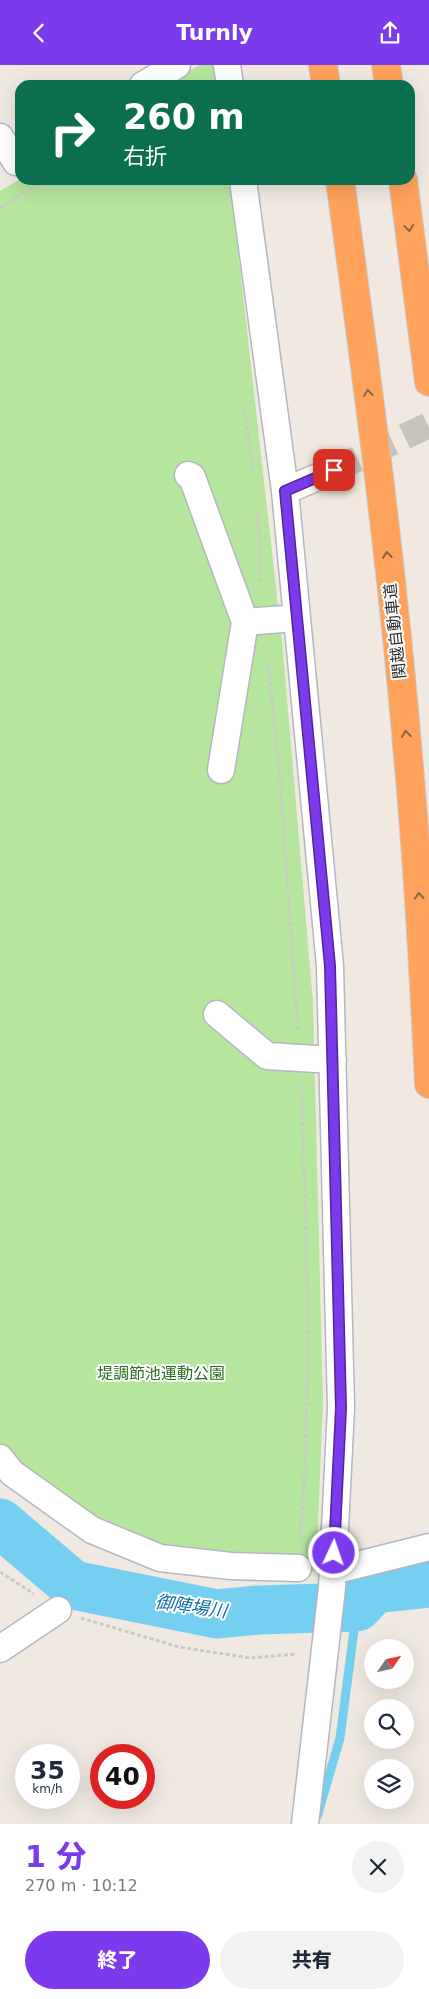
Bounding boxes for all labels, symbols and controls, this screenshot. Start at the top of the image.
icon: back [25,19,53,47]
icon: share [376,19,404,47]
text: Turnly [176,20,253,45]
text: 260 m [123,97,245,137]
icon: right [40,100,105,165]
text: 右折 [123,144,167,169]
one-way arrow [404,224,414,233]
one-way arrow [364,389,374,398]
pin [313,449,355,491]
icon: arrive [320,456,348,484]
one-way arrow [382,550,393,558]
street label: 関越自動車道 [381,582,409,680]
one-way arrow [401,729,412,737]
one-way arrow [413,891,424,899]
park label: 堤調節池運動公園 [97,1364,225,1383]
position arrow [307,1526,359,1578]
water label: 御陣場川 [154,1591,230,1622]
north arrow [364,1639,414,1689]
map controls [364,1639,414,1809]
button: search [364,1699,414,1749]
speed limit sign: 40 [90,1744,155,1809]
text: 35 [30,1756,65,1785]
button: layers [364,1759,414,1809]
text: km/h [32,1782,63,1796]
text: 1 分 [25,1839,86,1874]
button: close [352,1841,404,1893]
text: 270 m · 10:12 [25,1876,138,1895]
button: 終了 [25,1931,210,1989]
button: 共有 [220,1931,404,1989]

